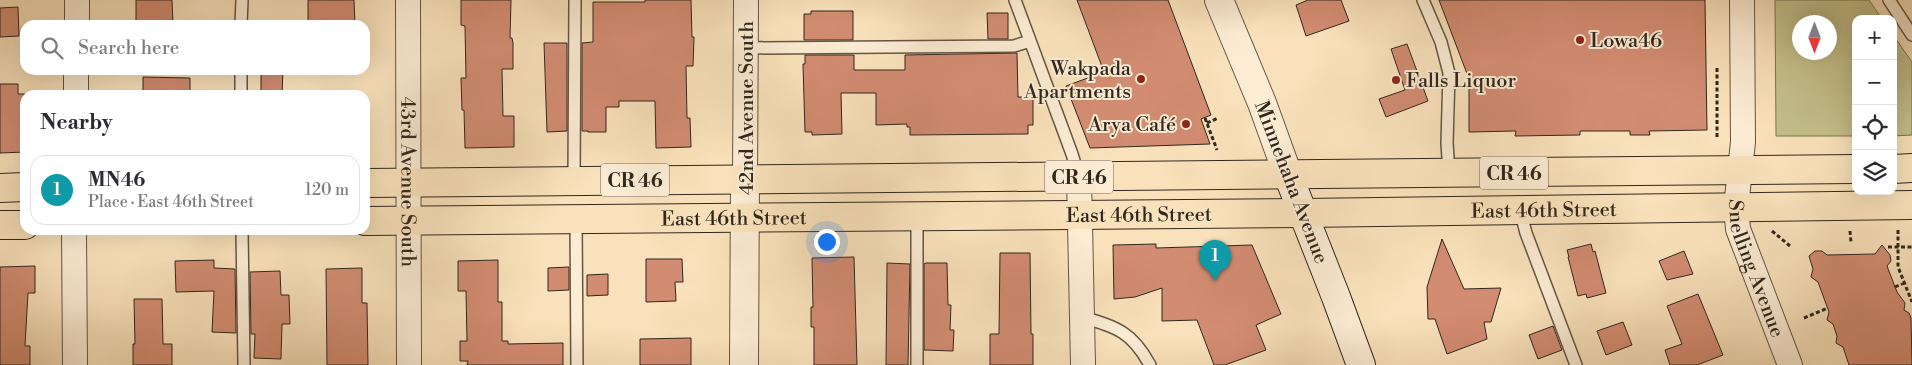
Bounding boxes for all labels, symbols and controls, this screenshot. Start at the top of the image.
north arrow [1792,15,1837,60]
map controls [1852,15,1897,195]
button: + [1852,15,1897,60]
search box [20,20,370,75]
street label: 42nd Avenue South [735,21,760,195]
place label: Lowa46 [1590,29,1662,54]
icon: search [38,34,66,62]
marker: Lowa46 [1574,34,1586,46]
text: Search here [78,36,179,60]
place label: Wakpada Apartments [1023,57,1132,105]
button: − [1852,60,1897,105]
place label: Falls Liquor [1406,69,1517,94]
marker: Wakpada Apartments [1135,73,1147,85]
marker: Falls Liquor [1390,74,1402,86]
street label: 43rd Avenue South [394,97,420,267]
street label: Minnehaha Avenue [1248,98,1333,267]
button: locate [1852,105,1897,150]
text: Nearby [40,110,113,136]
place label: Arya Café [1087,113,1176,138]
marker: Arya Café [1180,118,1192,130]
button: layers [1852,150,1897,195]
road number: CR 46 [1480,156,1548,190]
road number: CR 46 [1045,160,1113,193]
road number: CR 46 [601,164,669,196]
text: MN46 [88,168,145,192]
text: 1 [53,180,61,200]
text: 120 m [305,180,349,200]
text: Place · East 46th Street [88,192,254,212]
street label: East 46th Street [1471,198,1617,225]
street label: Snelling Avenue [1722,198,1789,341]
street label: East 46th Street [1066,203,1212,229]
street label: East 46th Street [661,206,807,232]
your location [814,229,840,255]
pin: 1 [1199,240,1231,281]

